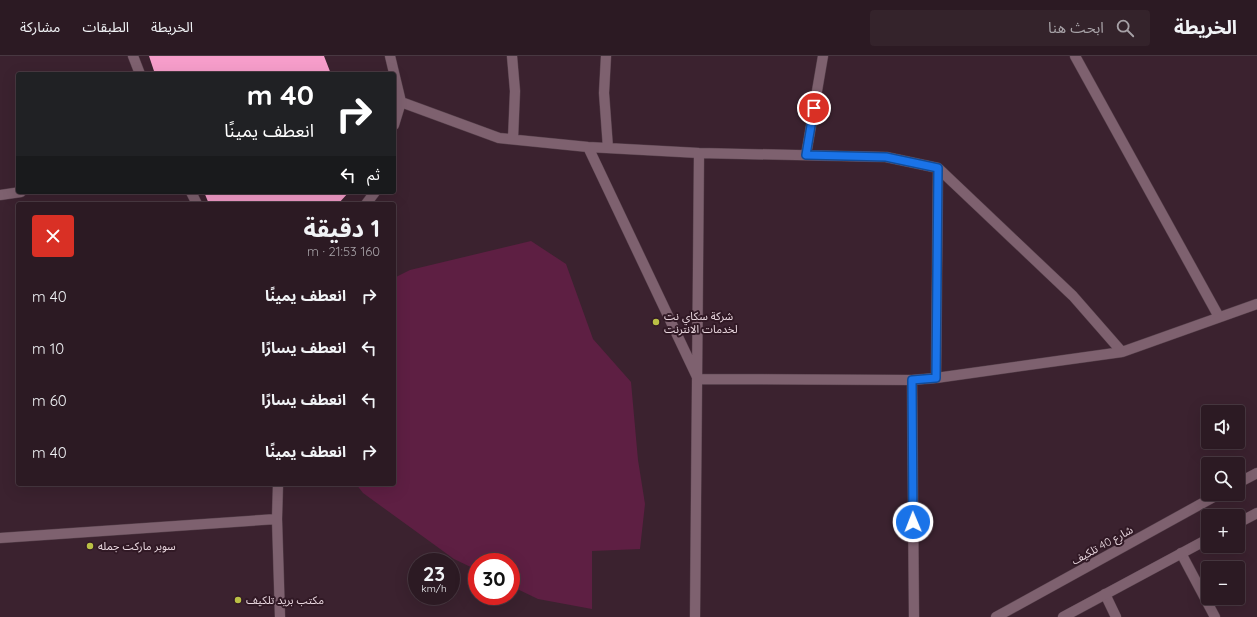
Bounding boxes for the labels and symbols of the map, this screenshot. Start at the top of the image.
pin [797,91,831,125]
place label: شركة سكاي نت لخدمات الانترنت [664,309,738,336]
marker: شركة سكاي نت لخدمات الانترنت [651,317,661,327]
position arrow [892,501,934,543]
street label: شارع 40 تلكيف [1069,522,1136,569]
place label: سوبر ماركت جمله [98,539,176,553]
marker: سوبر ماركت جمله [85,541,95,551]
speed limit sign: 30 [468,553,520,605]
place label: مكتب بريد تلكيف [246,593,324,607]
marker: مكتب بريد تلكيف [233,595,243,605]

